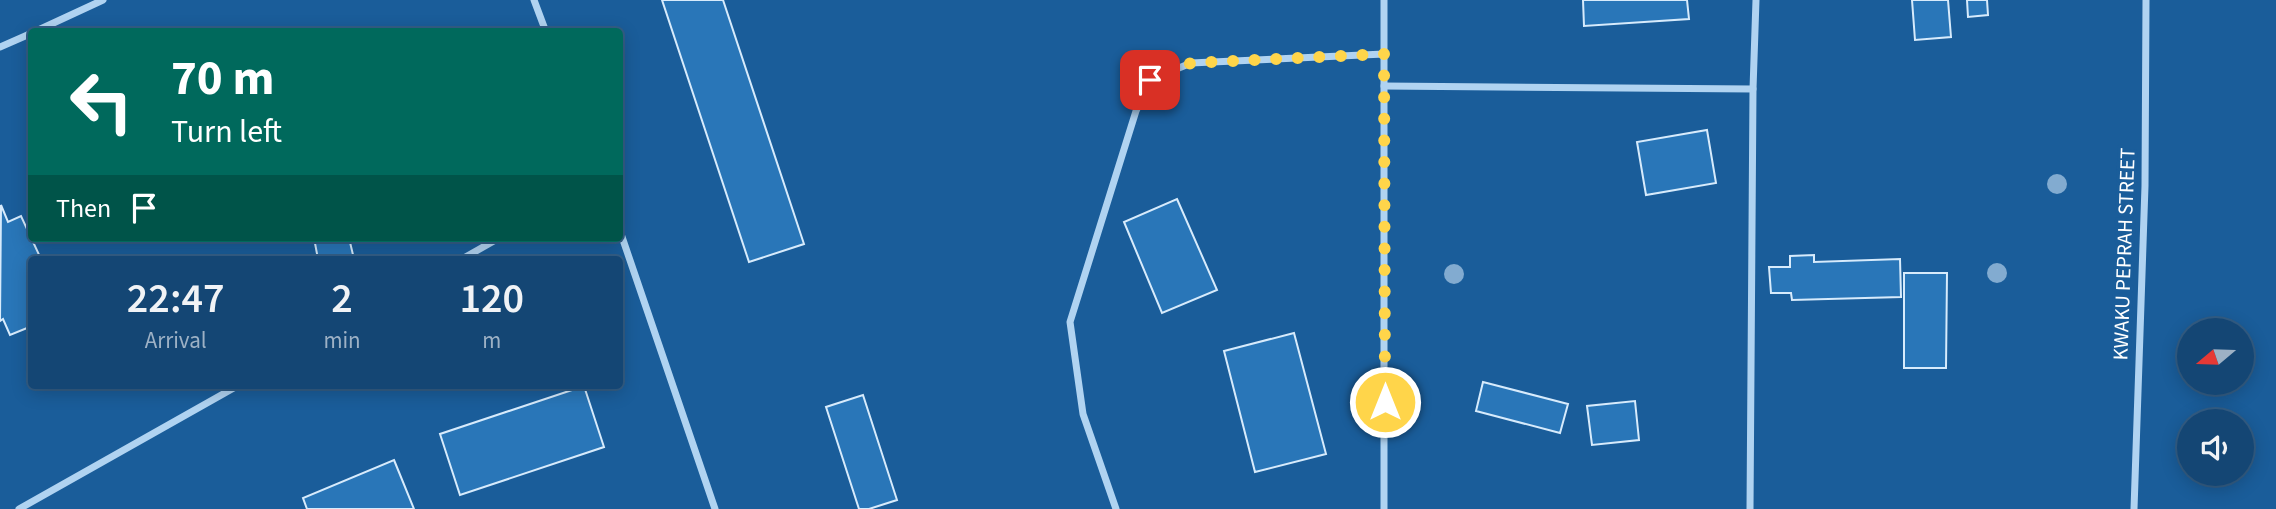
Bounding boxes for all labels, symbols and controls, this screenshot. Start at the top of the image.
text: 70 m [171,44,275,114]
pin [1120,50,1180,110]
icon: left [56,56,147,147]
icon: arrive [1131,61,1169,99]
text: Turn left [171,109,282,155]
street label: KWAKU PEPRAH STREET [2105,147,2143,361]
icon: arrive [125,189,163,227]
text: Then [56,190,111,227]
text: 22:47 [127,269,225,329]
text: 2 [331,269,353,329]
text: 120 [460,269,524,329]
north arrow [2177,318,2254,396]
map controls [2177,318,2254,486]
text: Arrival [145,324,207,357]
text: min [323,324,361,357]
text: m [482,324,501,357]
position arrow [1348,365,1422,439]
button: sound [2177,409,2254,486]

